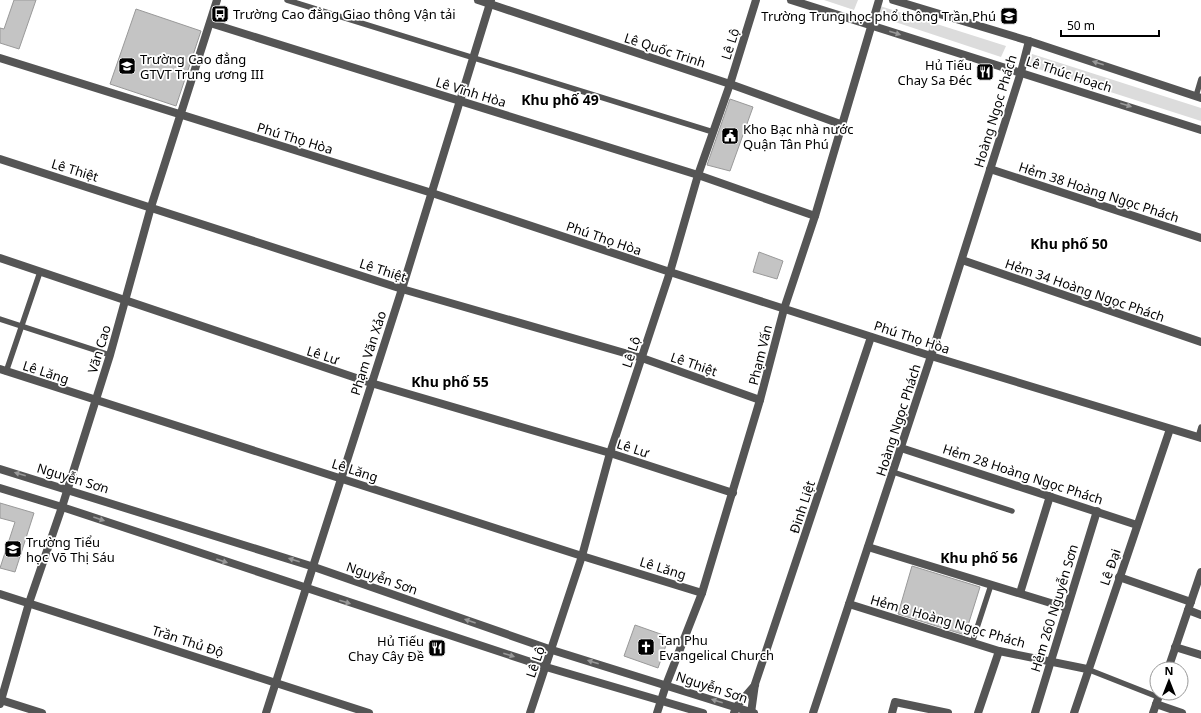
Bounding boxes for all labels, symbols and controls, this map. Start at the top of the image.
bus stop icon: Trường Cao đẳng Giao thông Vận tải [210,4,230,24]
place label: Trường Cao đẳng Giao thông Vận tải [233,5,456,23]
school or university icon: Trường Trung học phổ thông Trần Phú [999,6,1019,26]
place label: Trường Trung học phổ thông Trần Phú [761,7,996,25]
scale bar [1061,12,1159,38]
text: 50 m [1067,17,1095,34]
street label: Lê Lộ [717,26,743,62]
street label: Lê Quốc Trinh [622,28,708,72]
one-way arrow [889,30,901,36]
place label: Trường Cao đẳng GTVT Trung ương III [140,50,264,83]
street label: Hoàng Ngọc Phách [969,52,1021,170]
street label: Lê Thúc Hoạch [1024,52,1114,96]
school or university icon: Trường Cao đẳng GTVT Trung ương III [117,56,137,76]
place label: Hủ Tiếu Chay Sa Đéc [898,56,972,89]
one-way arrow [1091,60,1103,66]
restaurant icon: Hủ Tiếu Chay Sa Đéc [975,62,995,82]
street label: Lê Vĩnh Hòa [434,73,508,111]
district label: Khu phố 49 [521,90,599,109]
one-way arrow [1120,103,1132,109]
street label: Phú Thọ Hòa [255,118,335,158]
place label: Kho Bạc nhà nước Quận Tân Phú [743,120,853,153]
public building icon: Kho Bạc nhà nước Quận Tân Phú [720,126,740,146]
street label: Lê Thiệt [49,154,101,186]
street label: Hẻm 38 Hoàng Ngọc Phách [1016,158,1182,226]
street label: Phú Thọ Hòa [564,217,644,259]
district label: Khu phố 50 [1030,234,1108,253]
street label: Lê Thiệt [357,254,409,286]
street label: Hẻm 34 Hoàng Ngọc Phách [1003,254,1167,326]
street label: Phạm Văn Xảo [346,308,390,398]
street label: Phú Thọ Hòa [872,316,952,358]
street label: Văn Cao [83,323,115,375]
street label: Phạm Vấn [744,323,776,387]
street label: Lê Lộ [617,334,645,370]
street label: Lê Lư [304,341,343,369]
street label: Lê Thiệt [668,348,720,380]
street label: Lê Lăng [21,356,71,388]
street label: Hoàng Ngọc Phách [871,362,925,478]
district label: Khu phố 55 [411,372,489,391]
street label: Lê Lư [614,434,653,462]
street label: Hẻm 28 Hoàng Ngọc Phách [940,440,1106,508]
street label: Lê Lăng [330,454,380,486]
street label: Nguyễn Sơn [35,459,111,497]
one-way arrow [14,471,26,477]
street label: Đinh Liệt [785,478,819,536]
one-way arrow [93,517,105,523]
place label: Trường Tiểu học Võ Thị Sáu [26,533,115,566]
school or university icon: Trường Tiểu học Võ Thị Sáu [3,539,23,559]
street label: Hẻm 260 Nguyễn Sơn [1026,542,1082,674]
street label: Lê Đại [1095,546,1125,588]
district label: Khu phố 56 [940,548,1018,567]
street label: Lê Lăng [638,552,688,584]
one-way arrow [288,557,300,563]
street label: Nguyễn Sơn [344,557,420,599]
one-way arrow [217,558,229,564]
street label: Hẻm 8 Hoàng Ngọc Phách [868,590,1028,652]
one-way arrow [340,599,352,605]
one-way arrow [463,618,475,624]
street label: Trần Thủ Độ [150,621,226,661]
place label: Tan Phu Evangelical Church [659,631,774,664]
place label: Hủ Tiếu Chay Cây Đề [348,632,424,665]
church icon: Tan Phu Evangelical Church [636,637,656,657]
restaurant icon: Hủ Tiếu Chay Cây Đề [427,638,447,658]
street label: Lê Lộ [521,644,549,680]
one-way arrow [503,653,515,659]
one-way arrow [587,659,599,665]
north arrow [1149,661,1189,701]
text: N [1165,663,1173,678]
street label: Nguyễn Sơn [674,667,750,707]
one-way arrow [711,698,723,704]

